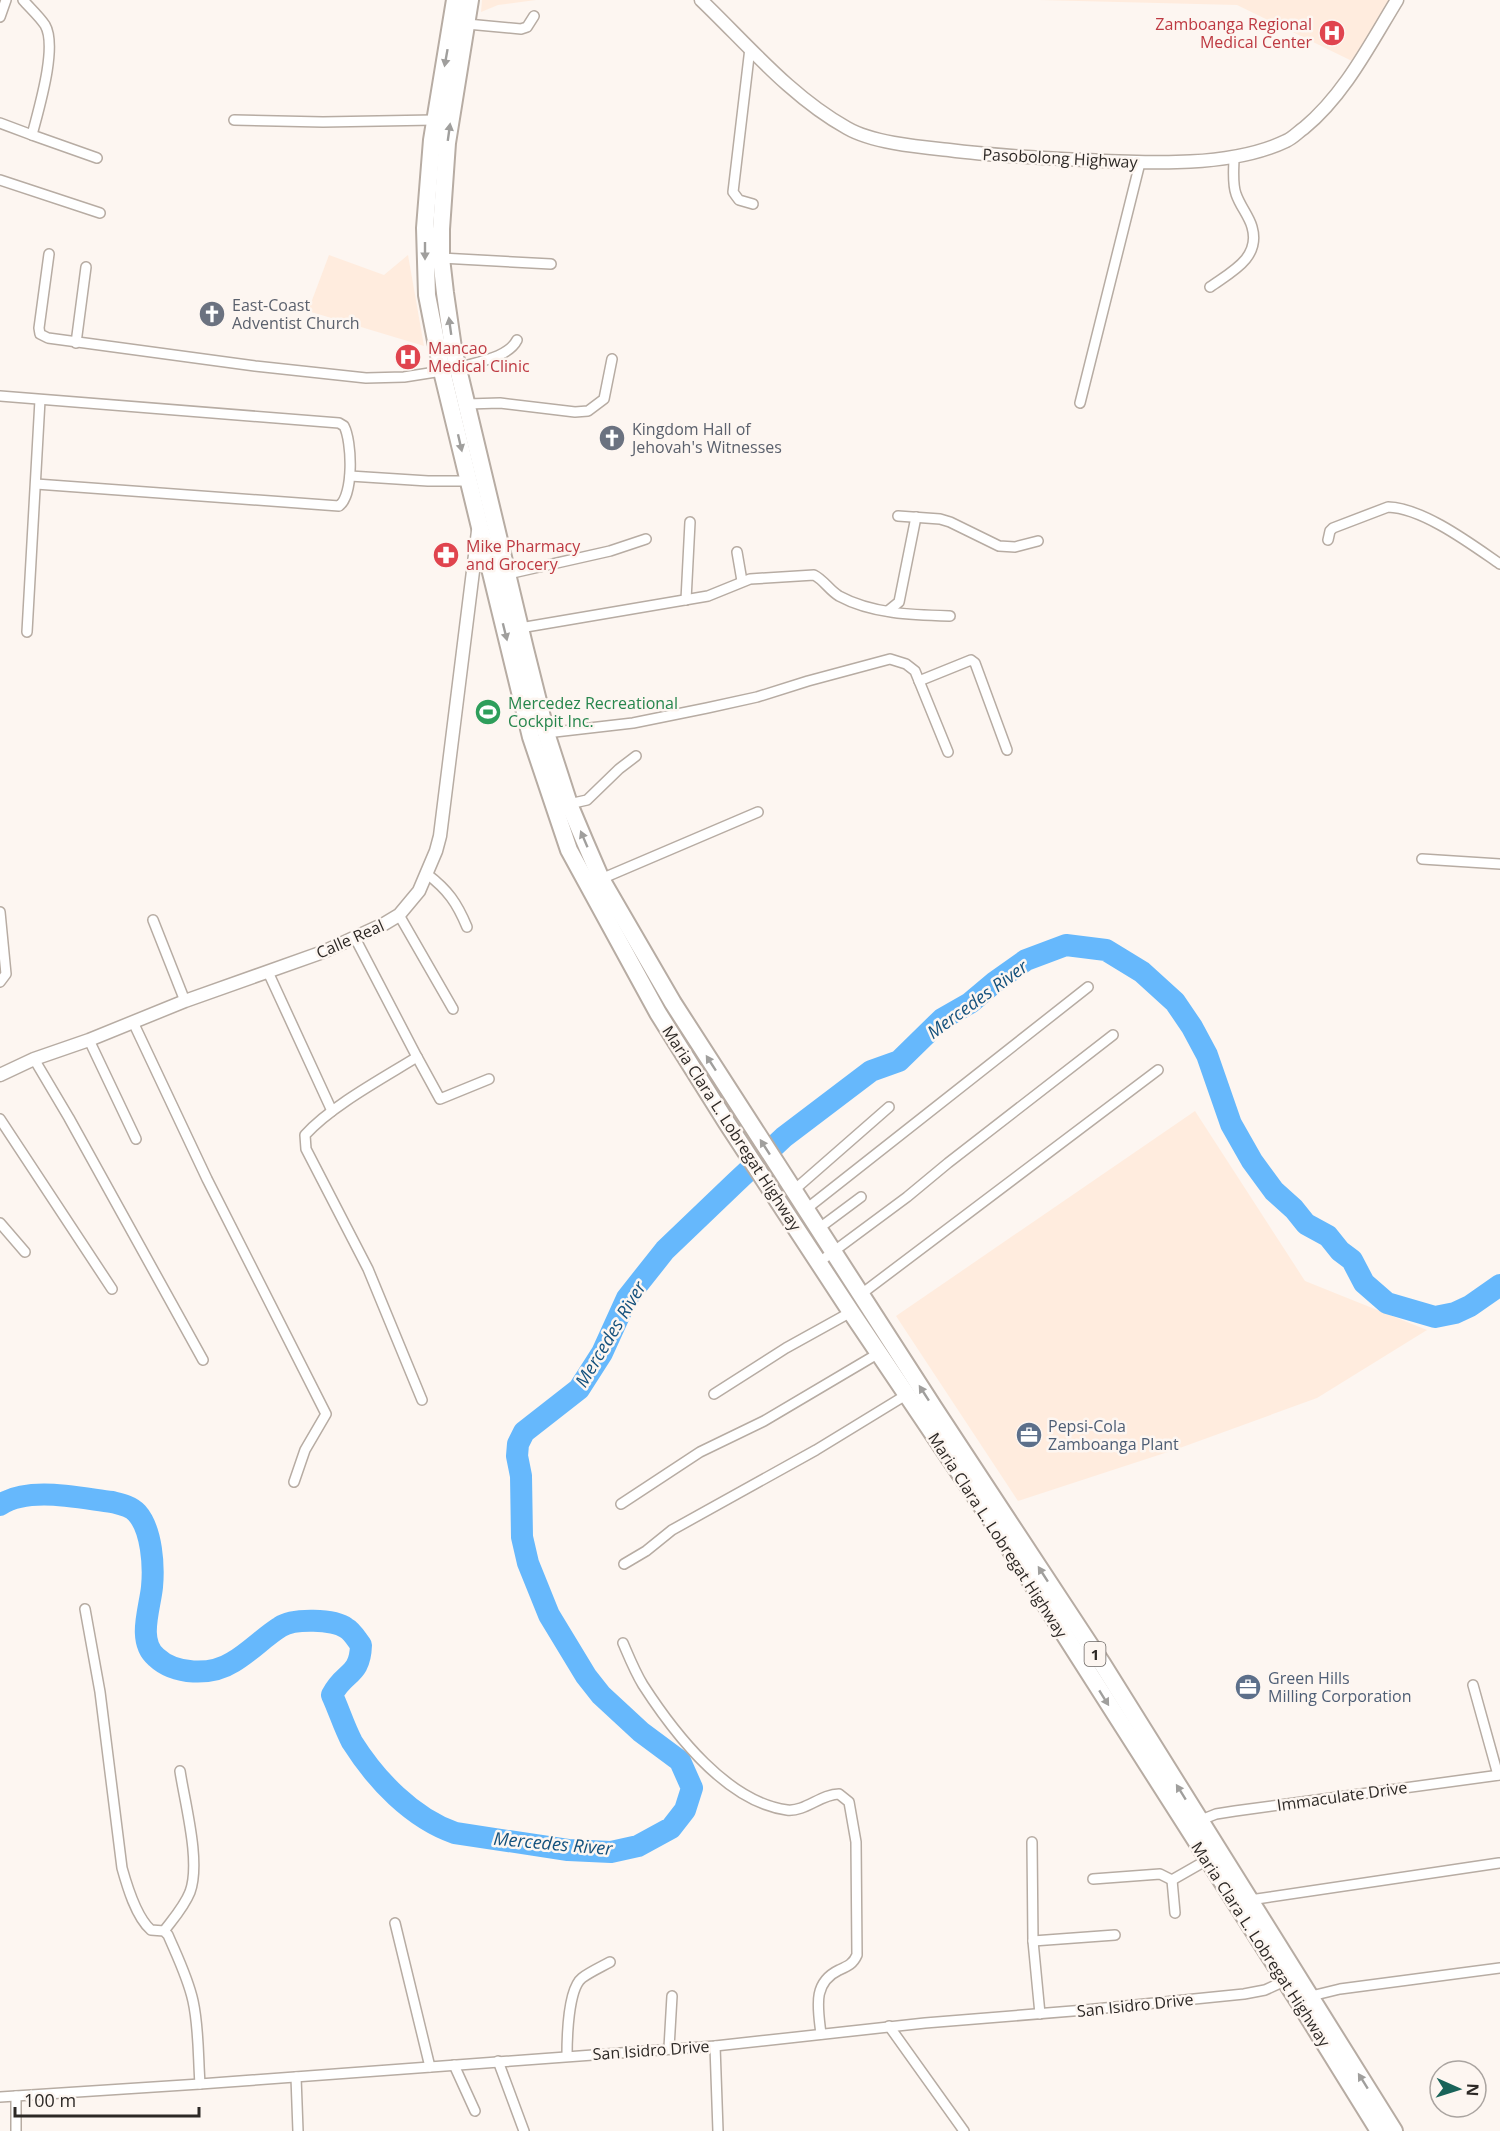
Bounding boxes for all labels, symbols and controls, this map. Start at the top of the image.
place label: Zamboanga Regional Medical Center [1155,13,1312,53]
hospital icon: Zamboanga Regional Medical Center [1317,18,1347,48]
one-way arrow [441,48,450,67]
one-way arrow [445,122,454,141]
street label: Pasobolong Highway [982,143,1139,173]
one-way arrow [420,242,430,261]
place label: East-Coast Adventist Church [232,294,360,334]
church icon: East-Coast Adventist Church [197,299,227,329]
one-way arrow [446,316,455,335]
place label: Mancao Medical Clinic [428,337,530,377]
hospital icon: Mancao Medical Clinic [393,342,423,372]
place label: Kingdom Hall of Jehovah's Witnesses [630,418,782,458]
church icon: Kingdom Hall of Jehovah's Witnesses [597,423,627,453]
one-way arrow [456,433,465,452]
place label: Mike Pharmacy and Grocery [466,535,581,575]
pharmacy icon: Mike Pharmacy and Grocery [431,540,461,570]
one-way arrow [501,623,510,641]
place label: Mercedez Recreational Cockpit Inc. [508,692,678,732]
sports icon: Mercedez Recreational Cockpit Inc. [473,697,503,727]
one-way arrow [579,830,588,848]
street label: Calle Real [313,914,387,964]
water label: Mercedes River [922,954,1033,1044]
street label: Maria Clara L. Lobregat Highway [657,1021,807,1236]
one-way arrow [706,1055,717,1071]
one-way arrow [760,1139,771,1155]
water label: Mercedes River [569,1276,651,1391]
one-way arrow [919,1385,930,1402]
place label: Pepsi-Cola Zamboanga Plant [1048,1415,1179,1455]
office icon: Pepsi-Cola Zamboanga Plant [1014,1420,1044,1450]
street label: Maria Clara L. Lobregat Highway [923,1428,1073,1643]
one-way arrow [1038,1566,1049,1582]
road number: 1 [1084,1642,1106,1666]
place label: Green Hills Milling Corporation [1268,1667,1411,1707]
office icon: Green Hills Milling Corporation [1233,1672,1263,1702]
one-way arrow [1099,1690,1110,1706]
street label: Immaculate Drive [1275,1776,1409,1816]
one-way arrow [1176,1784,1187,1800]
water label: Mercedes River [493,1826,614,1860]
street label: Maria Clara L. Lobregat Highway [1186,1837,1336,2052]
street label: San Isidro Drive [1076,1988,1194,2022]
street label: San Isidro Drive [592,2035,710,2065]
north arrow [1428,2059,1488,2119]
one-way arrow [1358,2073,1369,2089]
scale bar [15,2080,200,2118]
text: N [1462,2083,1484,2097]
text: 100 m [24,2088,76,2112]

